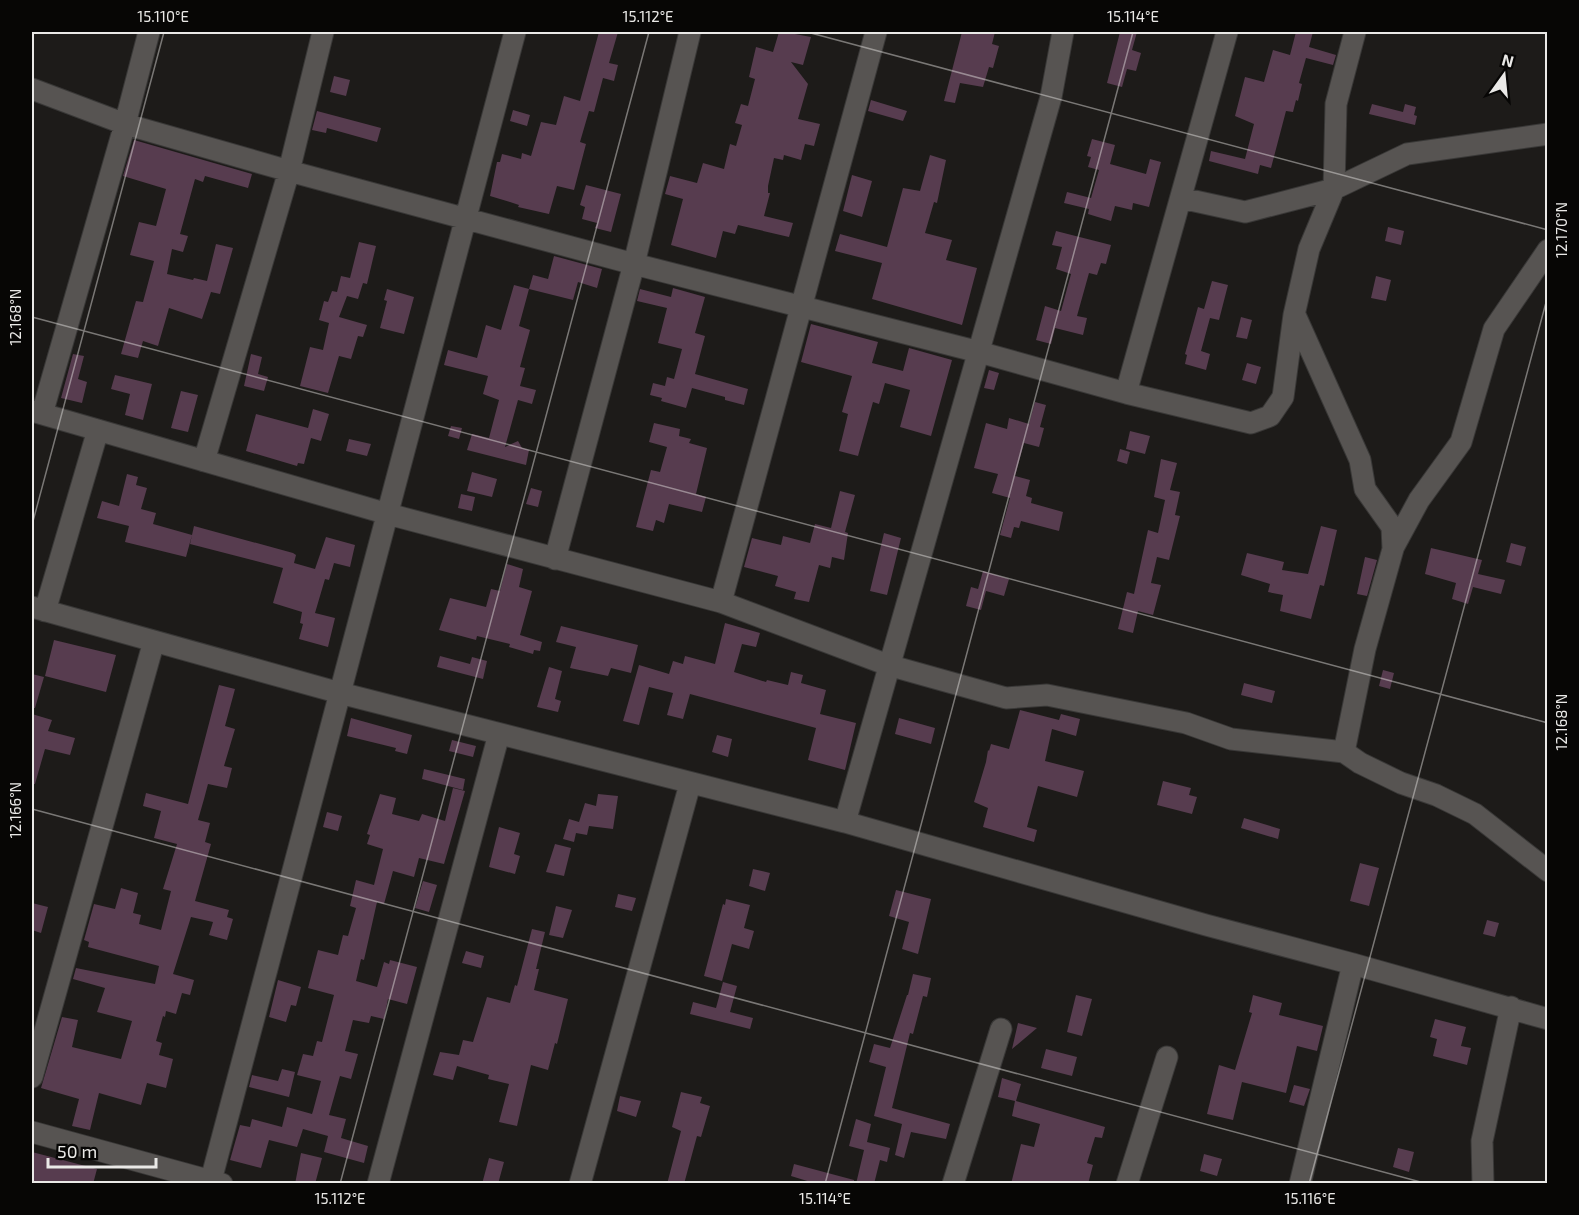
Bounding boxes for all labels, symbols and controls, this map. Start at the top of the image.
text: 15.110°E [137,7,189,25]
text: 15.112°E [622,7,674,25]
text: 15.114°E [1107,7,1159,25]
north arrow [1474,45,1534,105]
text: N [1500,49,1516,71]
text: 12.170°N [1552,202,1570,258]
text: 12.168°N [6,289,24,345]
text: 12.168°N [1552,694,1570,750]
text: 12.166°N [6,782,24,838]
scale bar [48,1131,156,1169]
text: 50 m [57,1140,97,1162]
text: 15.112°E [314,1189,366,1207]
text: 15.114°E [799,1189,851,1207]
text: 15.116°E [1284,1189,1336,1207]

